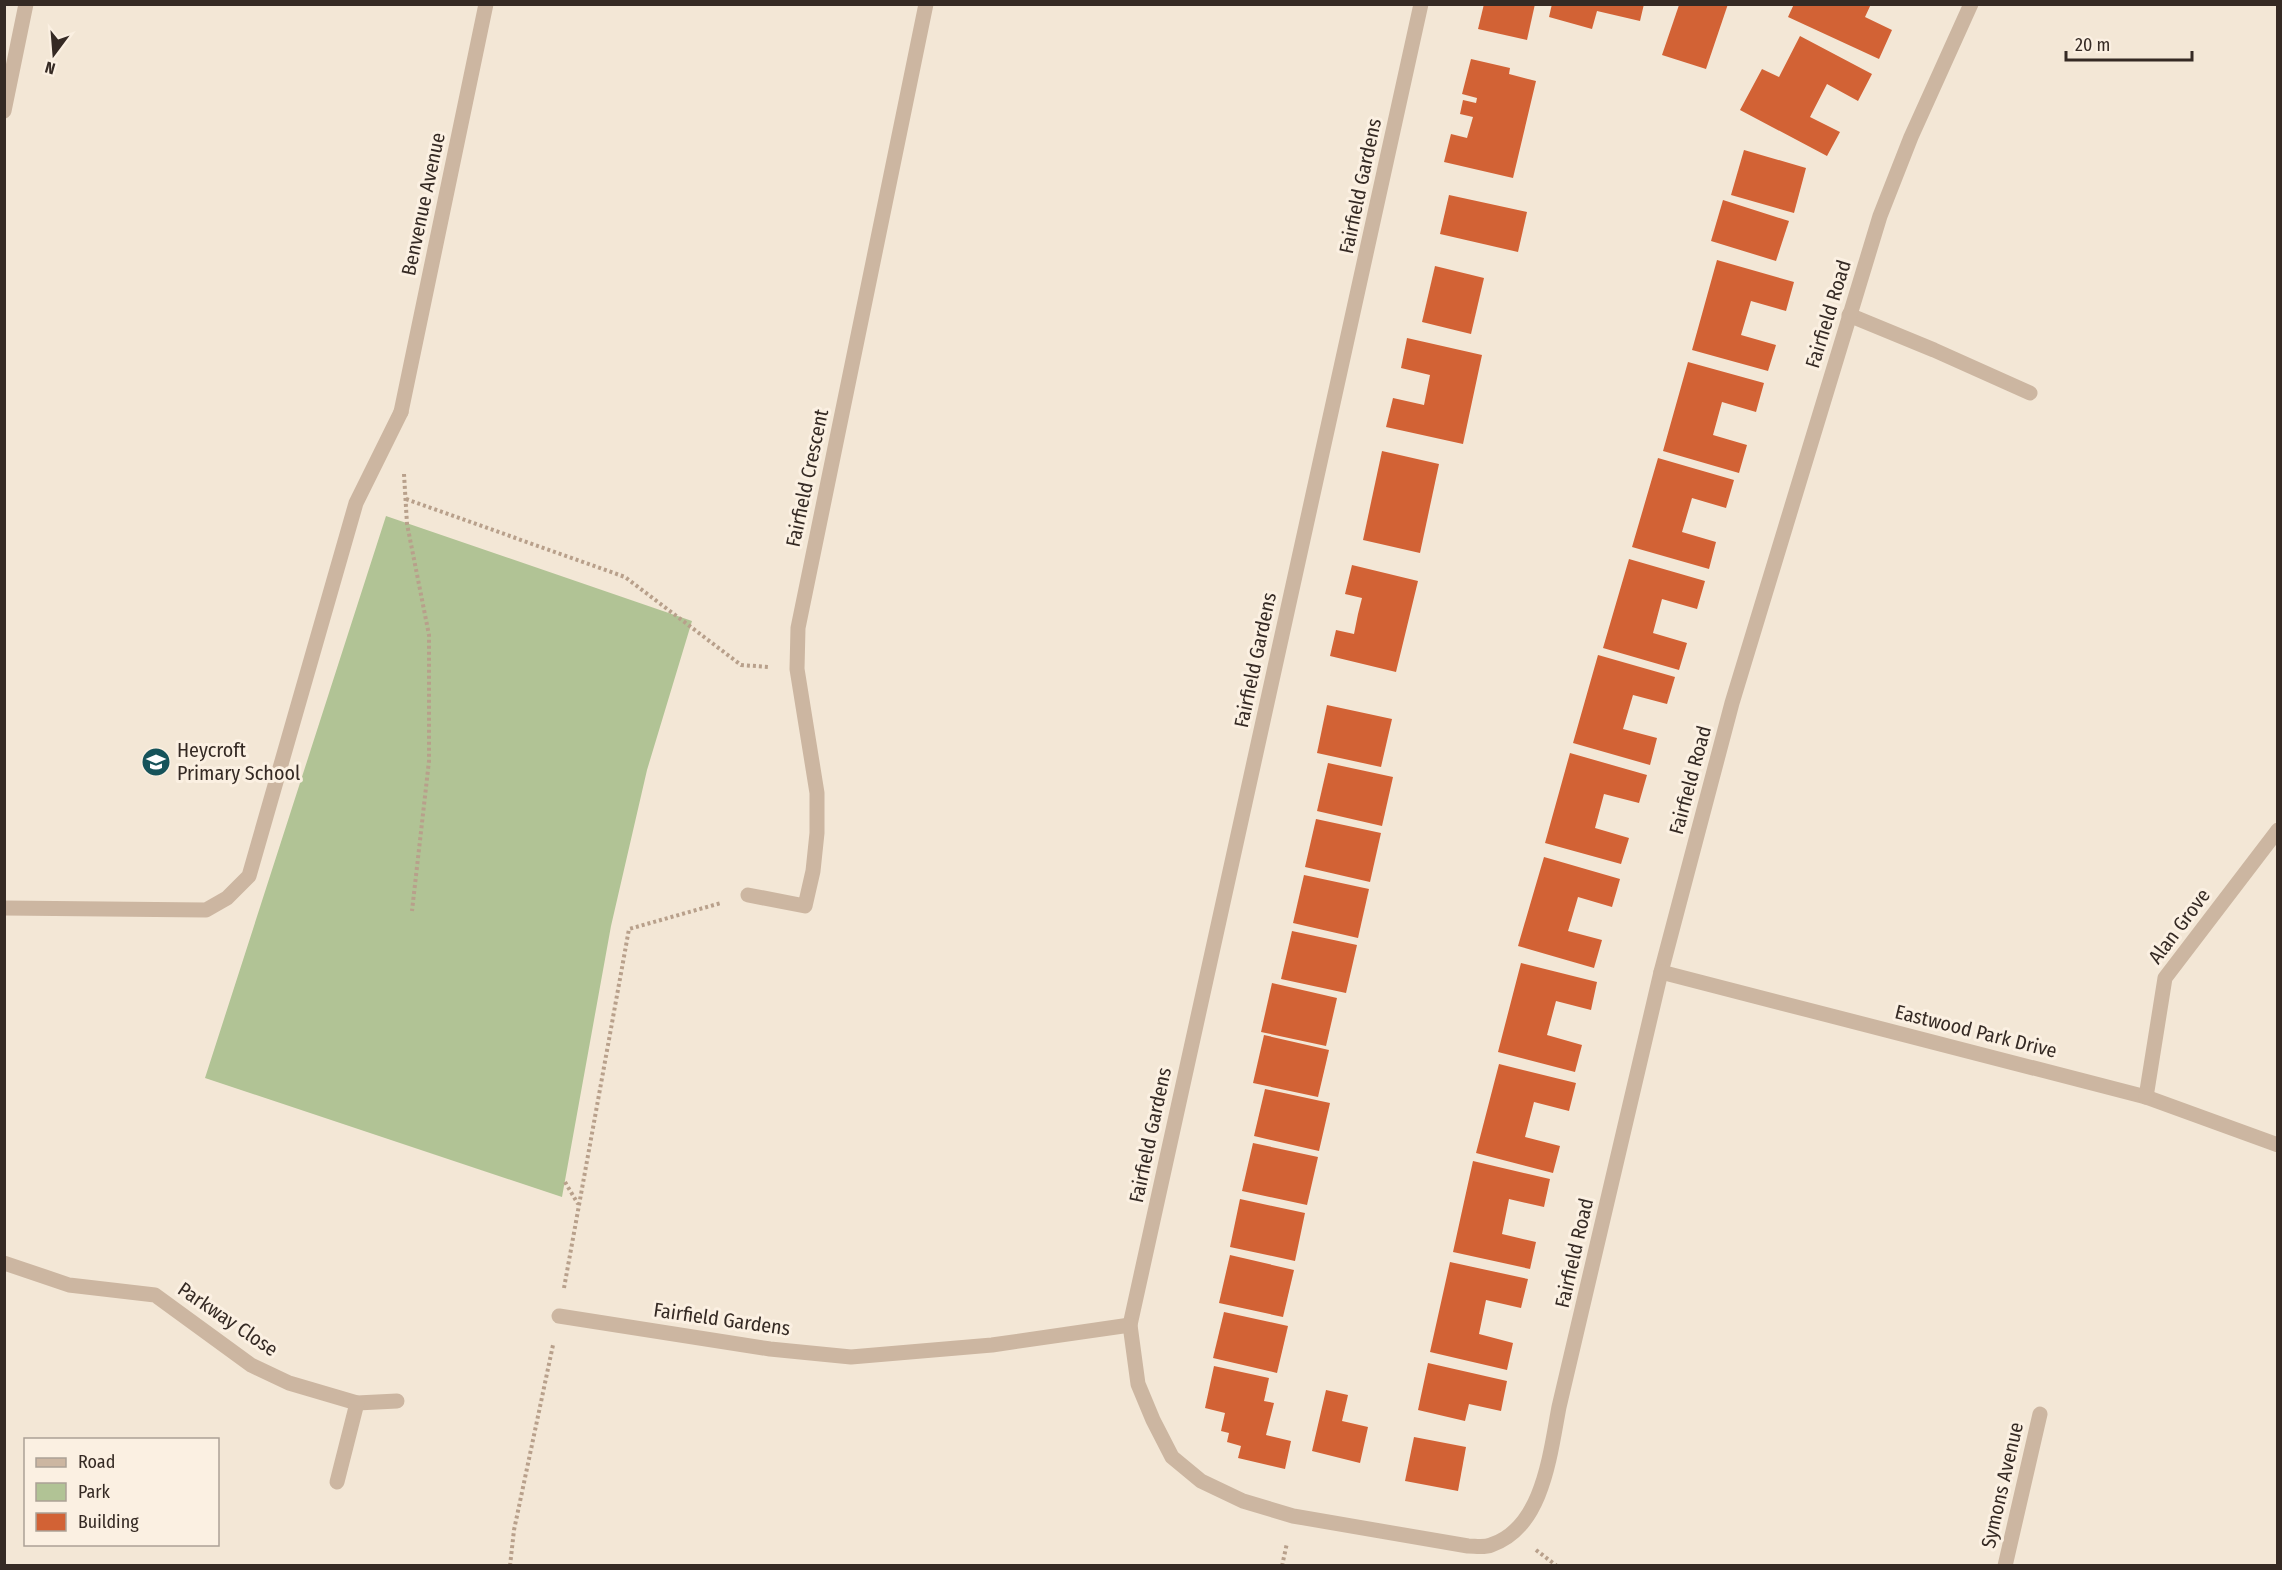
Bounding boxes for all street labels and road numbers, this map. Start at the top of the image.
street label: Fairfield Gardens [1334,116,1386,256]
street label: Benvenue Avenue [396,130,450,278]
street label: Fairfield Road [1800,257,1856,371]
street label: Fairfield Crescent [781,407,833,549]
street label: Fairfield Gardens [1229,590,1281,730]
street label: Fairfield Road [1664,723,1716,837]
street label: Alan Grove [2143,884,2215,968]
street label: Eastwood Park Drive [1893,999,2059,1063]
street label: Fairfield Gardens [1124,1065,1176,1205]
street label: Fairfield Road [1550,1196,1598,1310]
street label: Parkway Close [173,1277,283,1361]
street label: Fairfield Gardens [652,1298,792,1340]
street label: Symons Avenue [1976,1420,2028,1550]

